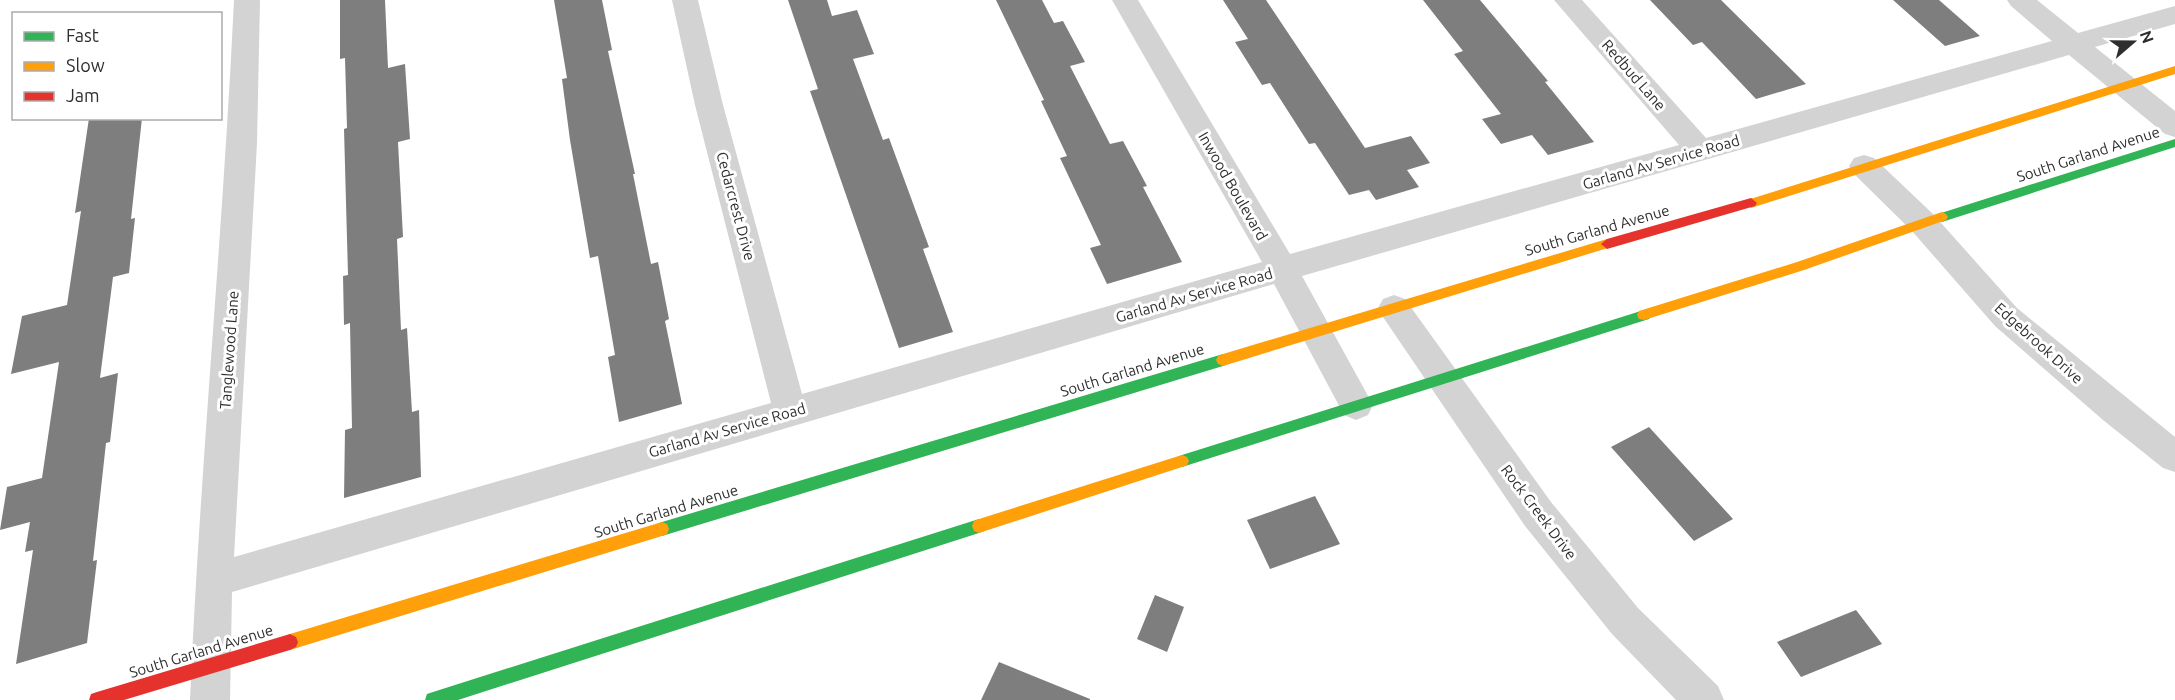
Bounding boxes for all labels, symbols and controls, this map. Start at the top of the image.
legend [12,12,222,120]
north arrow [2103,12,2163,72]
text: Fast [66,25,99,45]
text: N [2137,28,2158,46]
street label: Redbud Lane [1599,36,1669,114]
text: Slow [66,55,105,75]
text: Jam [66,85,100,105]
street label: South Garland Avenue [2014,123,2162,185]
street label: Inwood Boulevard [1195,129,1271,243]
street label: Garland Av Service Road [1581,131,1741,193]
street label: Cedarcrest Drive [713,150,759,262]
street label: South Garland Avenue [1523,201,1671,259]
street label: Garland Av Service Road [1114,264,1274,326]
street label: Tanglewood Lane [216,290,242,410]
street label: Edgebrook Drive [1992,299,2086,387]
street label: South Garland Avenue [1058,340,1206,400]
street label: Garland Av Service Road [647,399,807,461]
street label: Rock Creek Drive [1498,461,1580,563]
street label: South Garland Avenue [592,481,740,541]
street label: South Garland Avenue [127,621,275,681]

